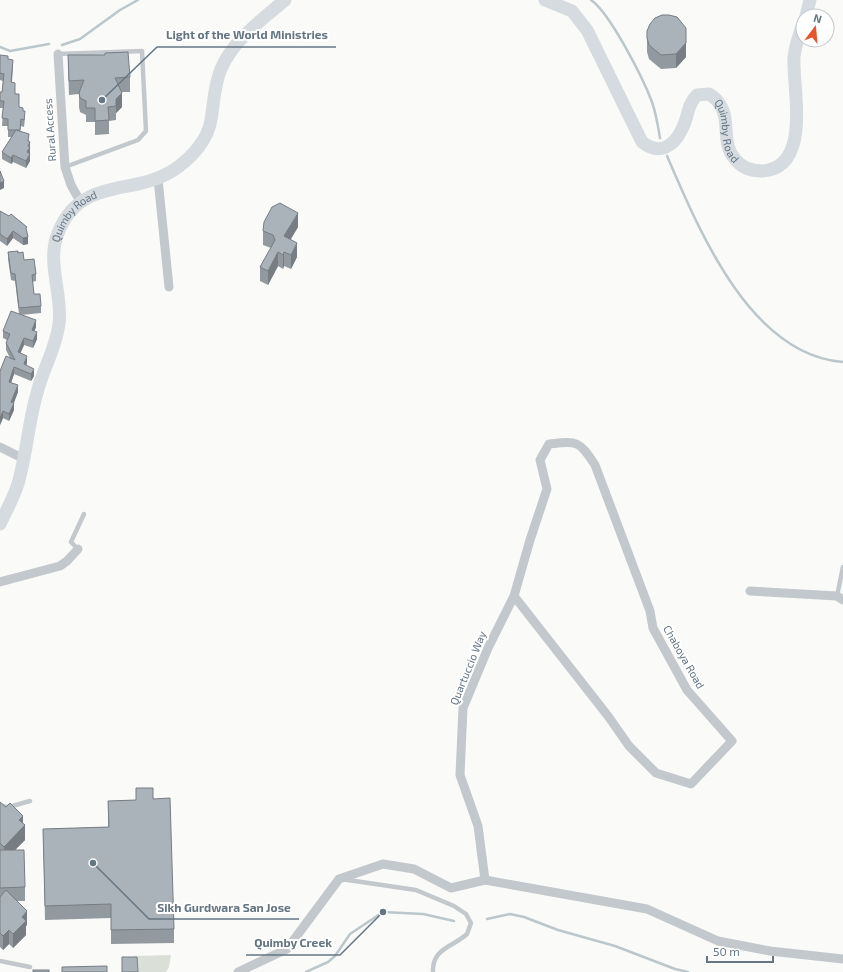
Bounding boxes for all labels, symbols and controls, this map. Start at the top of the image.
north arrow [795,8,835,48]
text: N [812,11,824,25]
callout: Light of the World Ministries [157,23,336,47]
text: Light of the World Ministries [166,27,328,41]
street label: Quimby Road [711,96,742,165]
street label: Rural Access [41,98,58,162]
street label: Quimby Road [48,187,99,244]
street label: Chaboya Road [661,623,708,691]
street label: Quartuccio Way [447,629,489,707]
callout: Sikh Gurdwara San Jose [149,895,299,919]
text: Sikh Gurdwara San Jose [157,900,291,914]
callout: Quimby Creek [246,931,340,955]
text: Quimby Creek [254,935,332,950]
scale bar [707,938,773,964]
text: 50 m [713,944,740,958]

